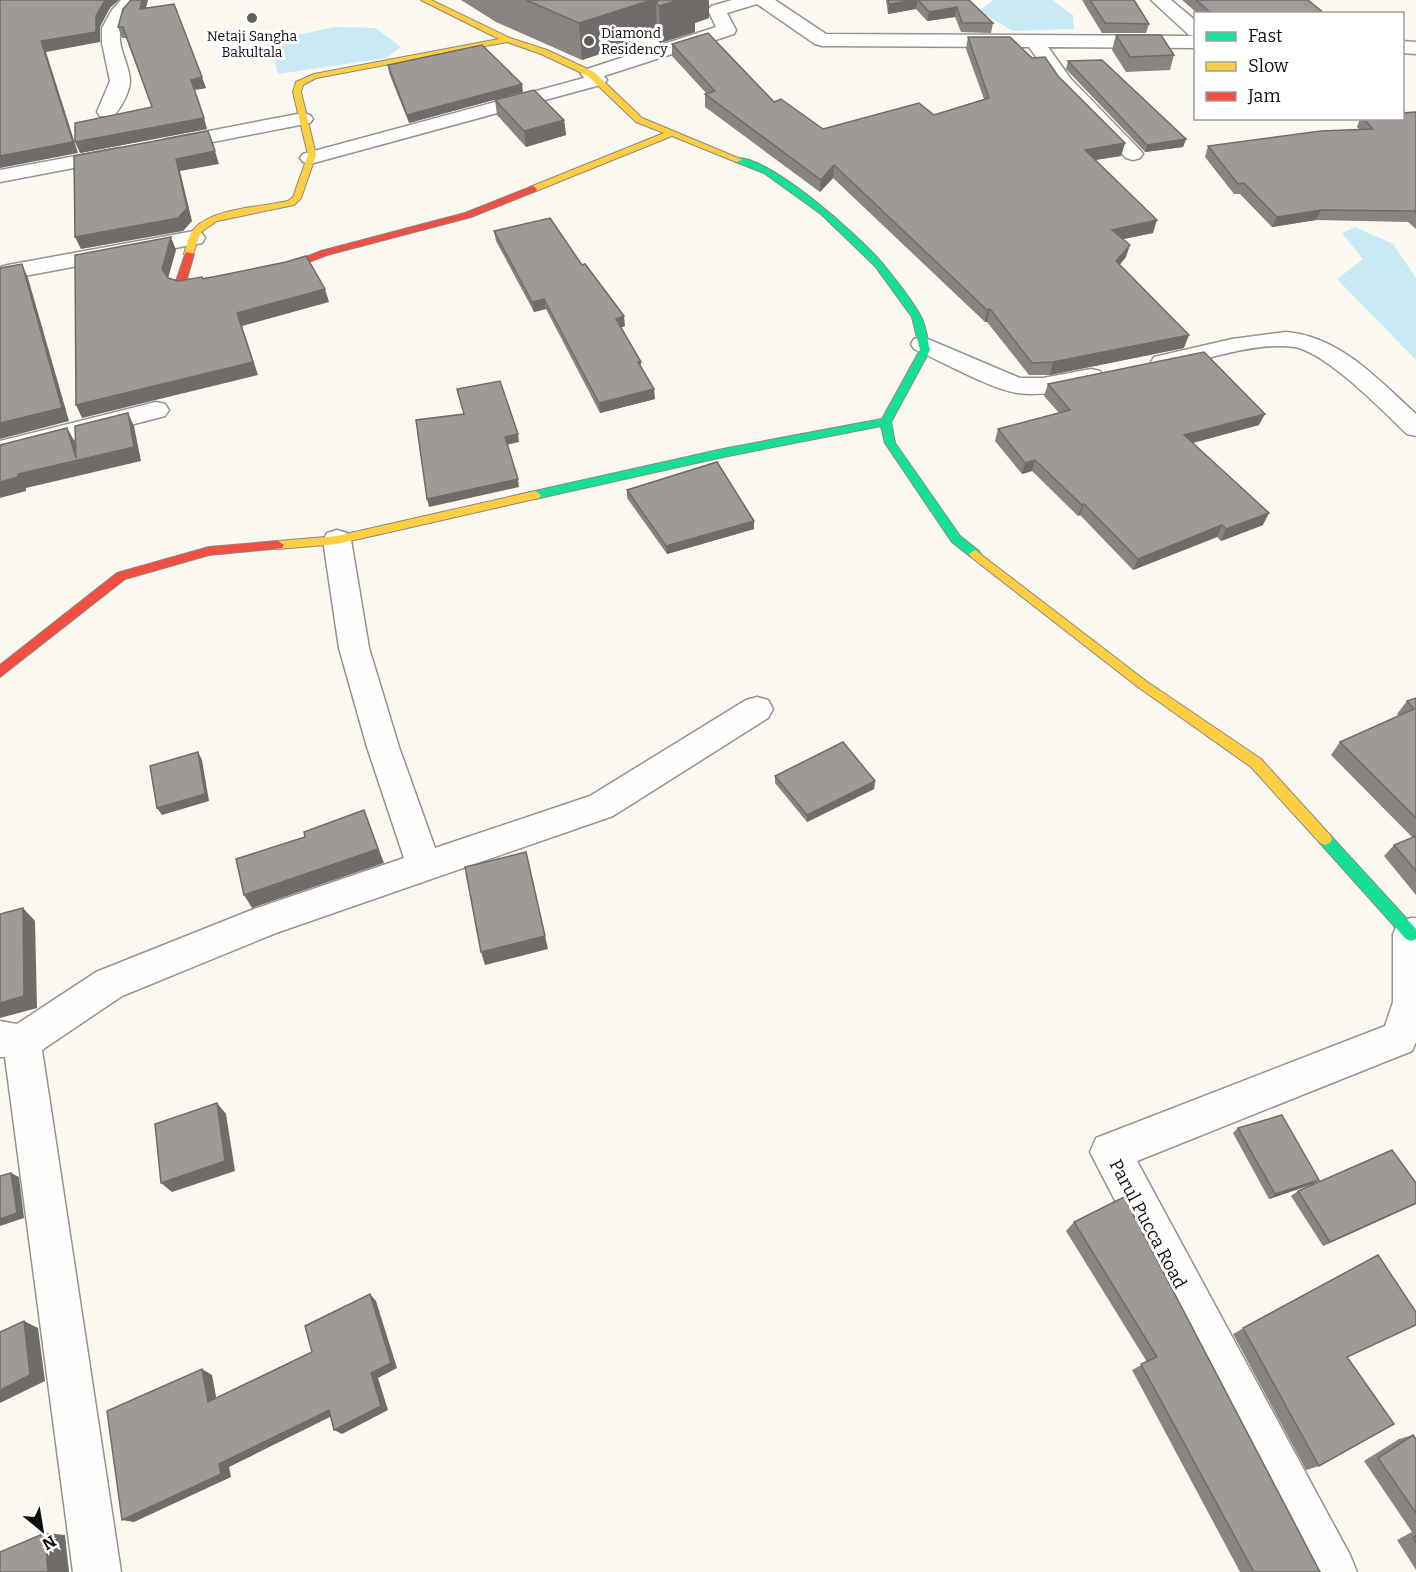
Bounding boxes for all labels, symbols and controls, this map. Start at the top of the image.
marker: Netaji Sangha Bakultala [245,11,259,25]
legend [1194,12,1404,120]
place label: Diamond Residency [601,25,668,58]
text: Fast [1248,25,1283,47]
place label: Netaji Sangha Bakultala [207,28,298,61]
marker: Diamond Residency [582,34,596,48]
text: Slow [1248,55,1289,77]
text: Jam [1247,85,1281,107]
street label: Parul Pucca Road [1105,1156,1191,1293]
north arrow [12,1500,72,1560]
text: N [39,1531,59,1554]

